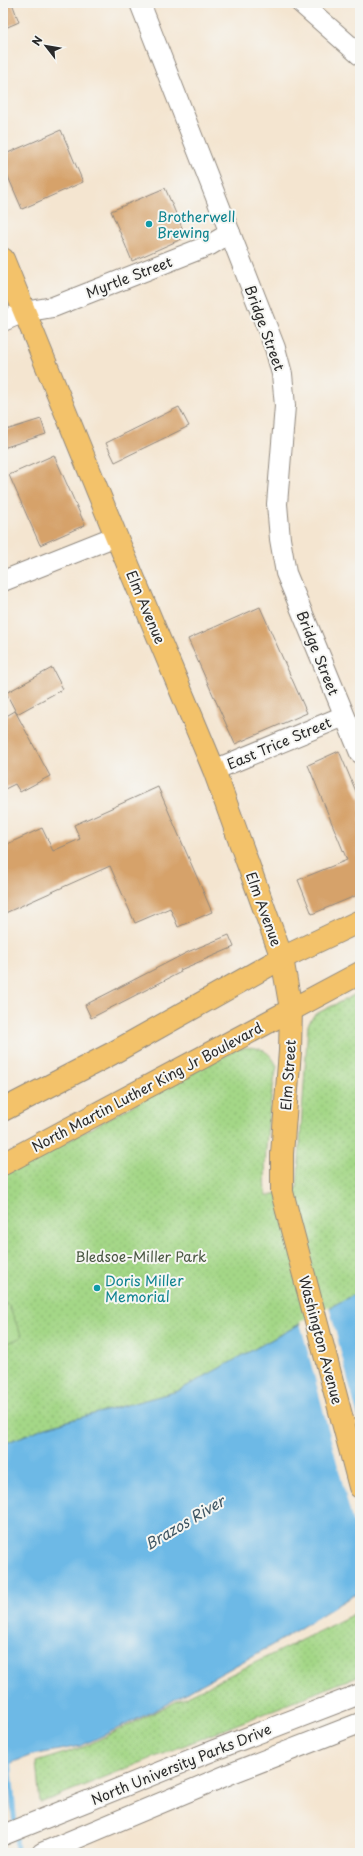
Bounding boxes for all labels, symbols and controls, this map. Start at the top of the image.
north arrow [26,26,66,66]
text: N [27,32,47,49]
place label: Brotherwell Brewing [157,206,235,243]
marker: Brotherwell Brewing [144,219,154,229]
street label: Myrtle Street [83,251,175,303]
street label: Bridge Street [240,282,290,374]
street label: Elm Avenue [121,567,171,647]
street label: Bridge Street [292,608,345,699]
street label: East Trice Street [224,711,335,774]
street label: Elm Avenue [241,869,287,950]
street label: North Martin Luther King Jr Boulevard [28,1017,267,1157]
street label: Elm Street [275,1039,301,1111]
park label: Bledsoe-Miller Park [75,1246,207,1267]
place label: Doris Miller Memorial [105,1270,184,1307]
street label: Washington Avenue [294,1273,348,1407]
marker: Doris Miller Memorial [92,1283,102,1293]
water label: Brazos River [140,1488,230,1555]
street label: North University Parks Drive [88,1718,274,1810]

